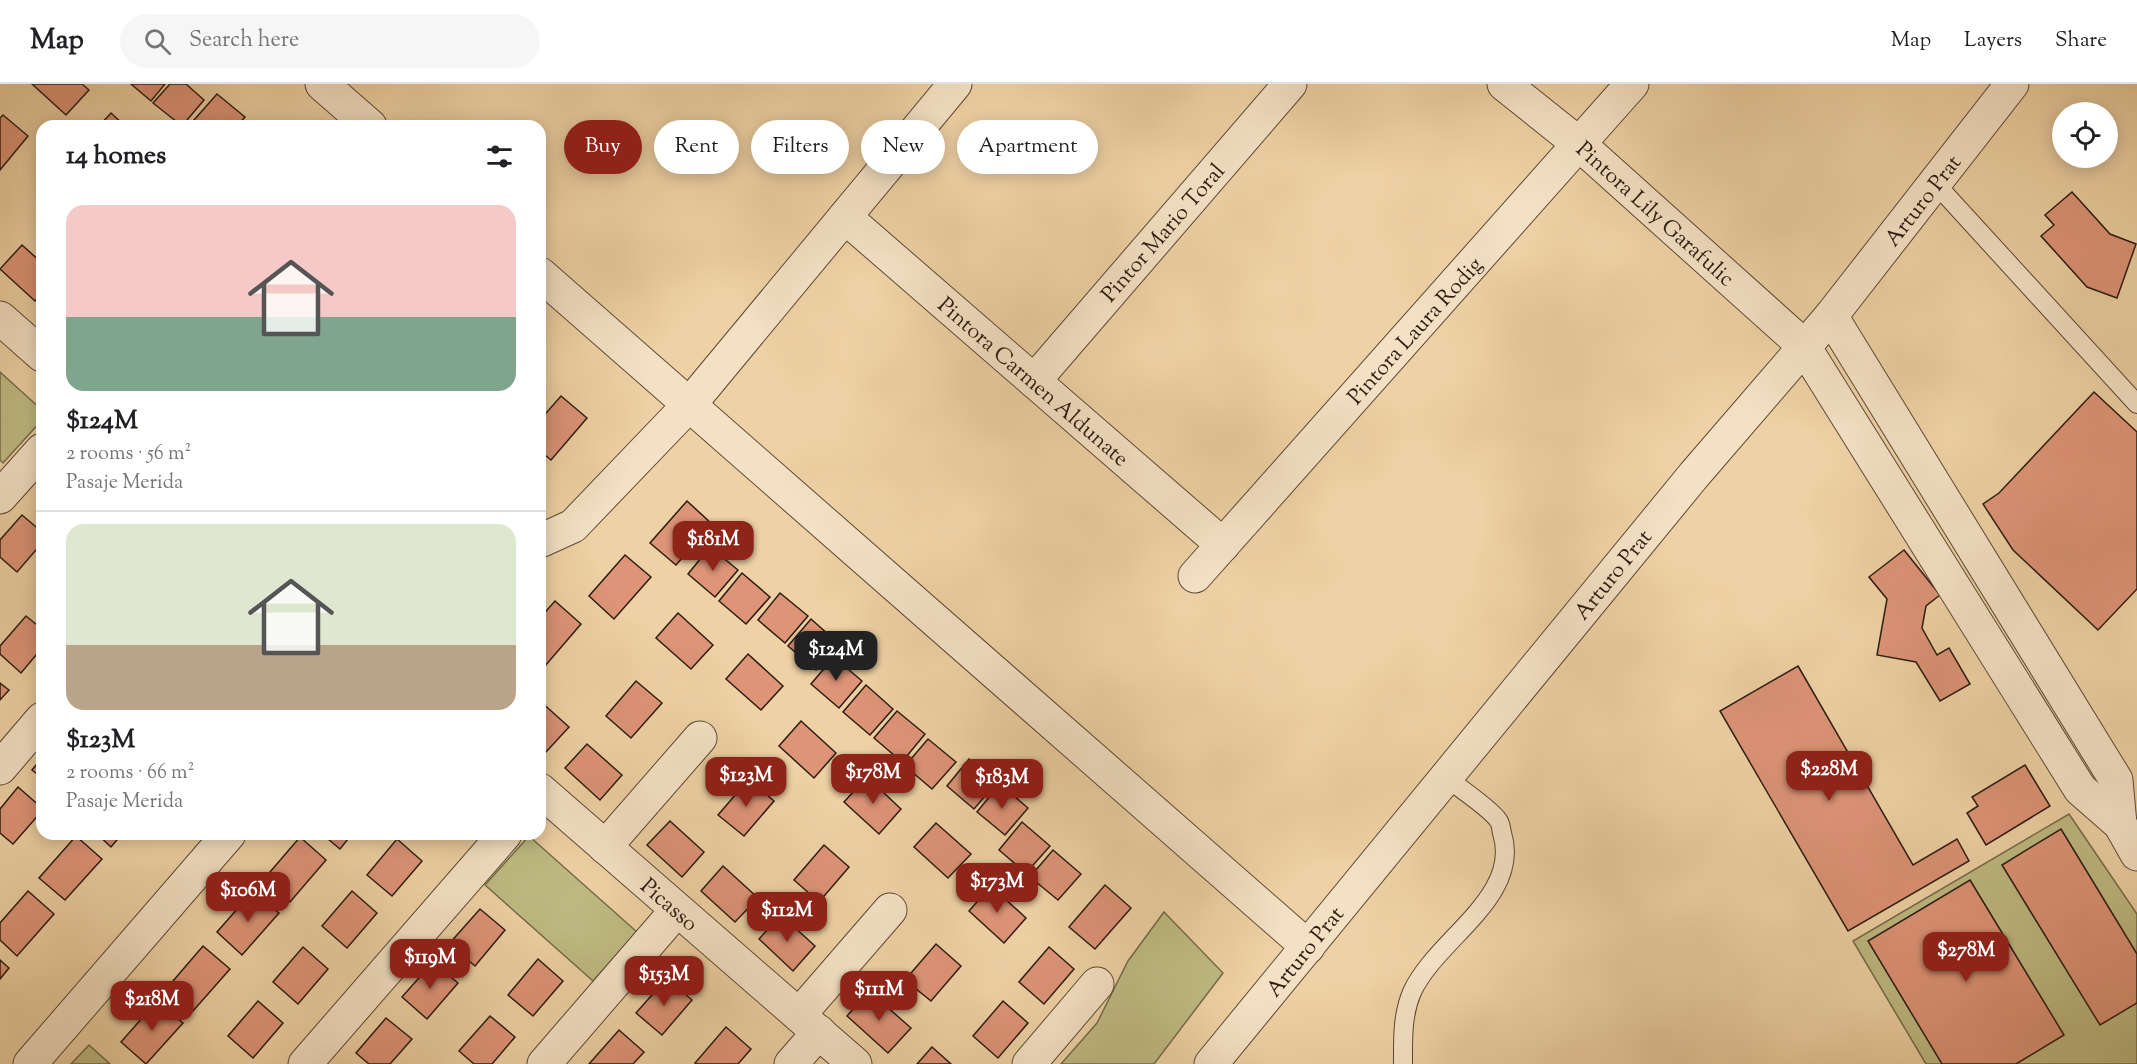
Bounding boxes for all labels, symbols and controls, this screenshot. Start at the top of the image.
search box [120,14,540,68]
text: Map [30,21,84,61]
icon: search [141,25,174,58]
text: Search here [189,25,299,57]
text: Map [1891,26,1931,56]
text: Layers [1964,26,2022,56]
text: Share [2055,26,2107,56]
map controls [2052,102,2118,168]
button: locate [2052,102,2118,168]
chip: Buy [564,120,642,174]
chip: Rent [654,120,739,174]
chip: Filters [751,120,849,174]
chip: New [861,120,945,174]
chip: Apartment [957,120,1098,174]
street label: Pintora Lily Garafulic [1568,135,1740,295]
text: 14 homes [66,138,166,175]
icon: filters [483,140,516,173]
street label: Arturo Prat [1878,149,1971,255]
street label: Pintor Mario Toral [1095,157,1234,310]
icon: home [237,244,345,352]
street label: Pintora Laura Rodig [1341,251,1492,413]
street label: Pintora Carmen Aldunate [929,291,1135,476]
text: $124M [66,403,138,440]
text: 2 rooms · 56 m² [66,440,191,469]
text: Pasaje Merida [66,469,183,498]
pin: $181M [671,521,755,572]
street label: Arturo Prat [1568,523,1661,628]
text: $181M [687,526,739,555]
icon: home [237,563,345,671]
pin: $124M [794,631,878,682]
text: $124M [808,636,864,665]
text: $123M [66,722,135,759]
pin: $228M [1787,751,1871,802]
pin: $178M [831,754,915,805]
text: $228M [1800,756,1858,785]
pin: $123M [704,757,788,808]
text: 2 rooms · 66 m² [66,759,194,788]
text: $178M [845,759,901,788]
pin: $183M [960,759,1044,810]
text: $123M [719,762,773,791]
text: $183M [975,764,1029,793]
text: Pasaje Merida [66,788,183,817]
pin: $173M [955,863,1039,914]
text: $173M [970,868,1024,897]
pin: $106M [206,872,290,923]
street label: Picasso [632,872,704,941]
text: $106M [220,877,276,906]
pin: $112M [745,892,829,943]
text: $112M [761,897,813,926]
street label: Arturo Prat [1260,900,1353,1005]
pin: $278M [1924,932,2008,983]
text: $278M [1937,937,1995,966]
pin: $119M [388,939,472,990]
text: $119M [404,944,456,973]
pin: $153M [622,956,706,1007]
text: $153M [639,961,689,990]
pin: $111M [837,971,921,1022]
text: $111M [854,976,904,1005]
pin: $218M [110,981,194,1032]
text: $218M [125,986,180,1015]

